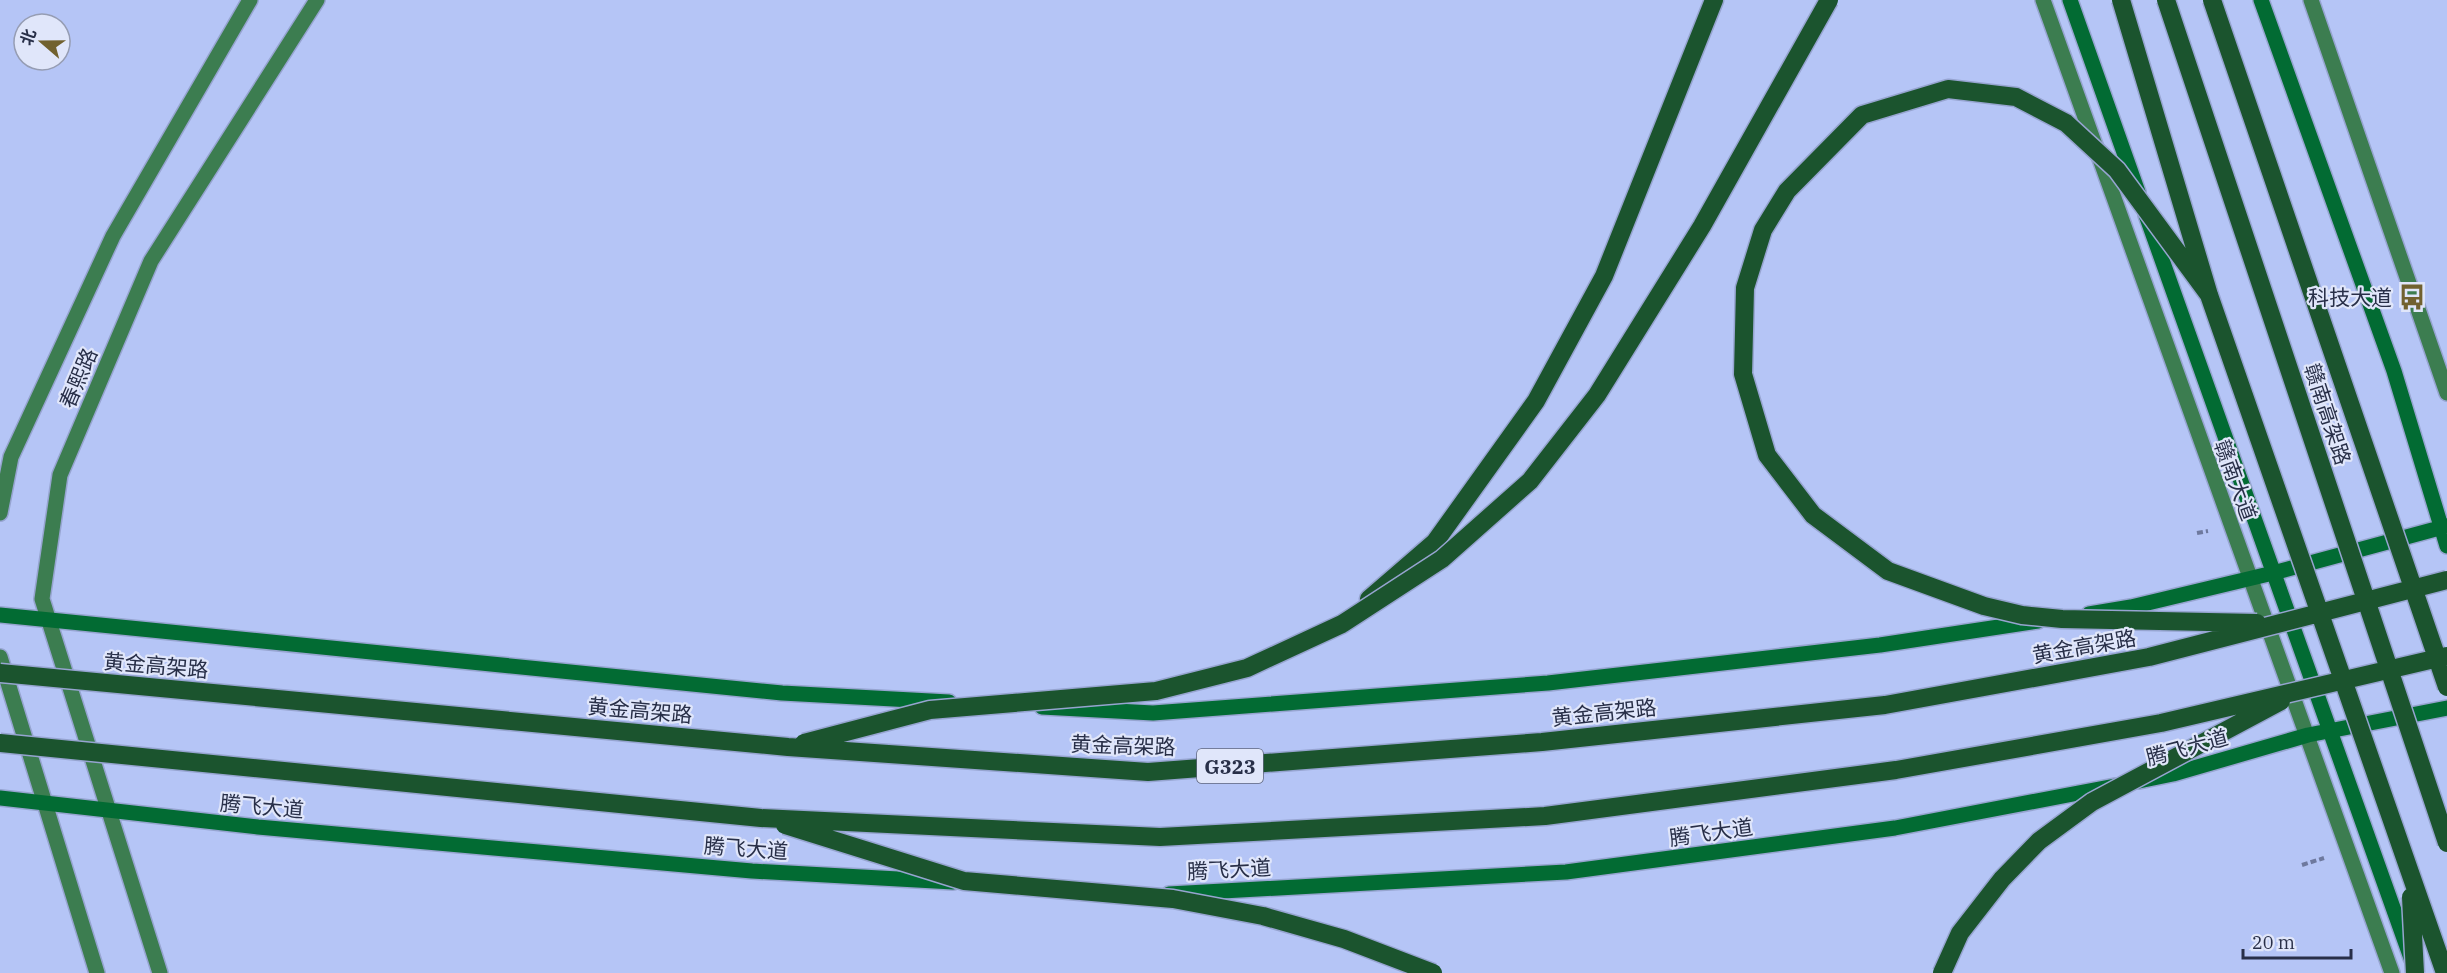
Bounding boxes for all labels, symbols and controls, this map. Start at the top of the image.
north arrow [12,12,72,72]
text: 北 [16,26,40,48]
bus stop icon: 科技大道 [2397,282,2427,312]
place label: 科技大道 [2308,283,2392,311]
street label: 春熙路 [53,344,103,412]
street label: 赣南高架路 [2298,360,2358,468]
street label: 赣南大道 [2208,436,2264,524]
street label: 黄金高架路 [2030,623,2138,669]
street label: 黄金高架路 [102,646,210,684]
street label: 黄金高架路 [586,691,694,729]
street label: 黄金高架路 [1550,693,1658,731]
street label: 腾飞大道 [2143,723,2231,771]
street label: 黄金高架路 [1070,729,1176,761]
road number: G323 [1197,749,1263,783]
street label: 腾飞大道 [219,788,305,824]
street label: 腾飞大道 [1667,812,1755,852]
street label: 腾飞大道 [703,831,789,865]
street label: 腾飞大道 [1186,853,1272,885]
scale bar [2243,922,2351,960]
text: 20 m [2252,931,2295,954]

